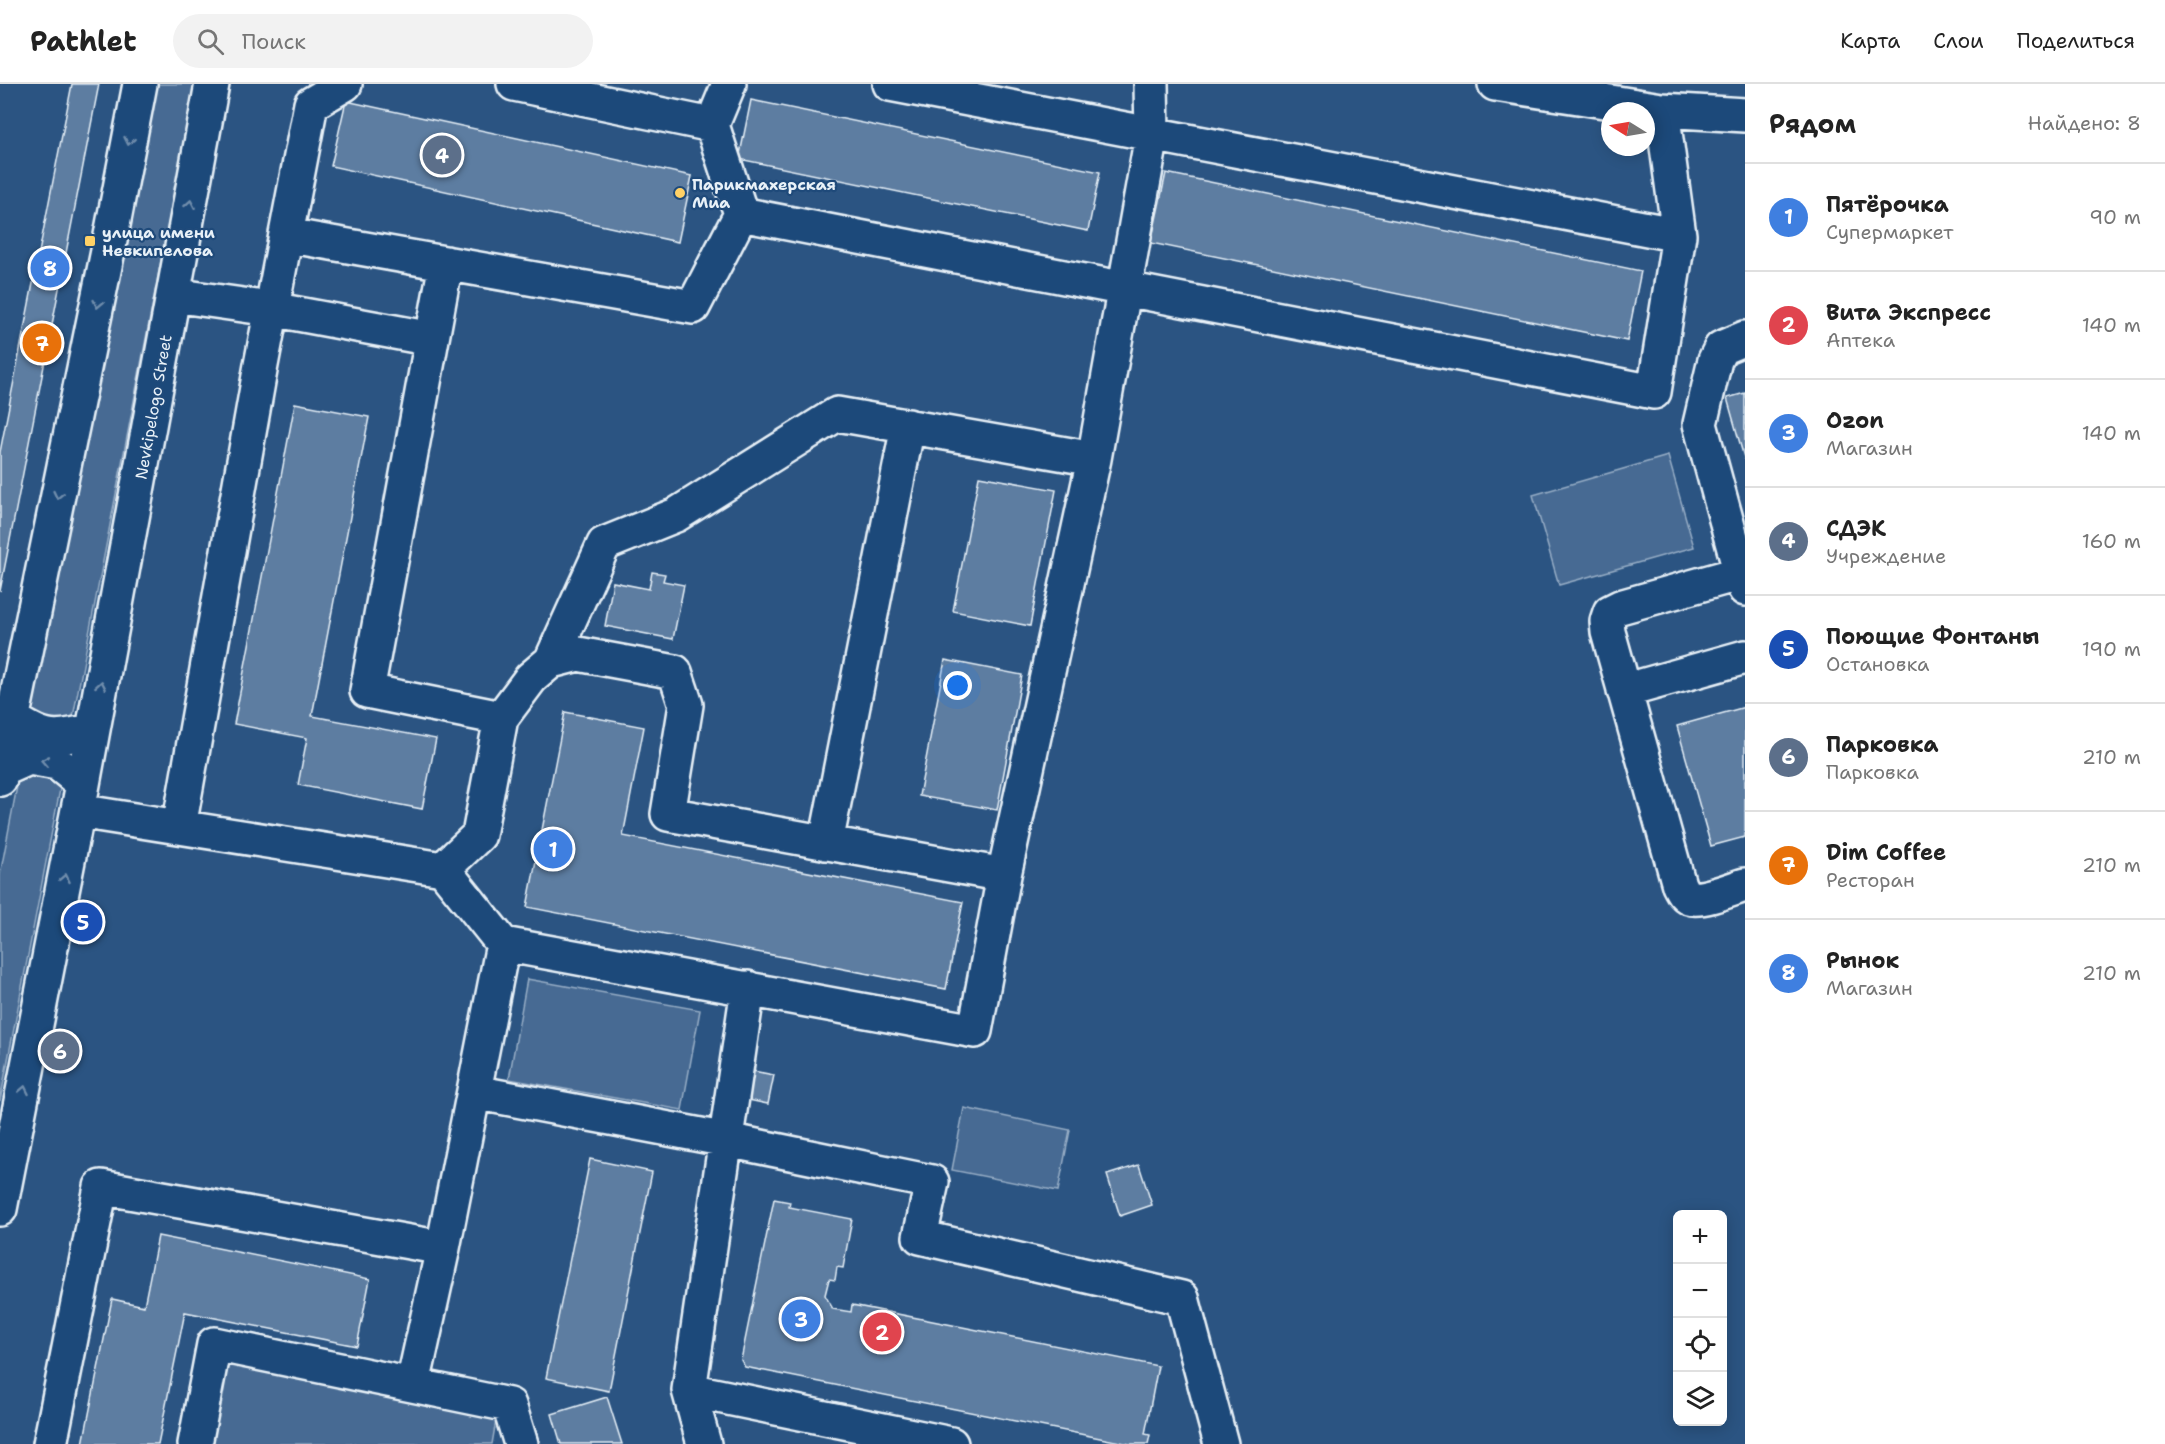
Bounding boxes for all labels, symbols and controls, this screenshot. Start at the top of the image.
search box [173,14,593,68]
text: Pathlet [30,22,137,60]
icon: search [194,25,227,58]
text: Поиск [242,27,306,56]
text: Карта [1840,27,1900,55]
text: Слои [1933,27,1984,55]
text: Поделиться [2017,27,2135,55]
north arrow [1601,102,1655,156]
text: Рядом [1769,106,1856,141]
text: Найдено: 8 [2028,110,2141,136]
pin: 4 [422,132,462,178]
one-way arrow [123,136,136,146]
place label: Парикмахерская Миа [692,174,836,213]
marker: Парикмахерская Миа [673,186,687,200]
text: Пятёрочка [1826,190,1949,219]
one-way arrow [183,200,196,210]
text: 1 [1784,204,1793,230]
text: 90 m [2089,204,2141,230]
text: Супермаркет [1826,219,1953,245]
place label: улица имени Невкипелова [102,222,215,261]
marker: улица имени Невкипелова [83,234,97,248]
pin: 8 [31,246,70,291]
one-way arrow [92,298,105,308]
text: Вита Экспресс [1826,298,1991,327]
text: 2 [1782,312,1796,338]
text: 140 m [2082,312,2141,338]
pin: 7 [22,320,62,366]
text: Аптека [1826,327,1895,353]
street label: Nevkipelogo Street [130,333,177,481]
text: Ozon [1826,406,1884,435]
text: 3 [1782,420,1796,446]
text: 140 m [2082,420,2141,446]
text: Магазин [1826,435,1913,461]
one-way arrow [52,489,65,499]
text: СДЭК [1826,514,1886,543]
text: 4 [1782,528,1796,554]
text: 160 m [2082,528,2141,554]
text: Учреждение [1826,543,1946,569]
text: Поющие Фонтаны [1826,622,2039,651]
text: 5 [1782,636,1795,662]
text: 190 m [2082,636,2141,662]
text: Остановка [1826,651,1930,677]
your location [943,671,972,700]
one-way arrow [94,681,107,691]
text: Парковка [1826,730,1939,759]
text: 6 [1782,744,1796,770]
text: 210 m [2082,744,2141,770]
one-way arrow [40,755,50,768]
text: Парковка [1826,759,1919,785]
pin: 1 [534,826,572,872]
text: Dim Coffee [1826,838,1946,867]
text: 7 [1782,852,1796,878]
text: 210 m [2082,852,2141,878]
text: Ресторан [1826,867,1915,893]
one-way arrow [58,873,71,883]
pin: 5 [64,900,103,944]
text: Рынок [1826,946,1899,975]
text: 8 [1782,960,1796,986]
text: 210 m [2082,960,2141,986]
text: Магазин [1826,975,1913,1001]
pin: 6 [40,1028,80,1074]
one-way arrow [17,1085,30,1095]
map controls [1673,1210,1727,1426]
button: + [1673,1210,1727,1264]
button: − [1673,1264,1727,1318]
pin: 3 [782,1296,820,1342]
pin: 2 [862,1310,902,1354]
button: locate [1673,1318,1727,1372]
button: layers [1673,1372,1727,1426]

